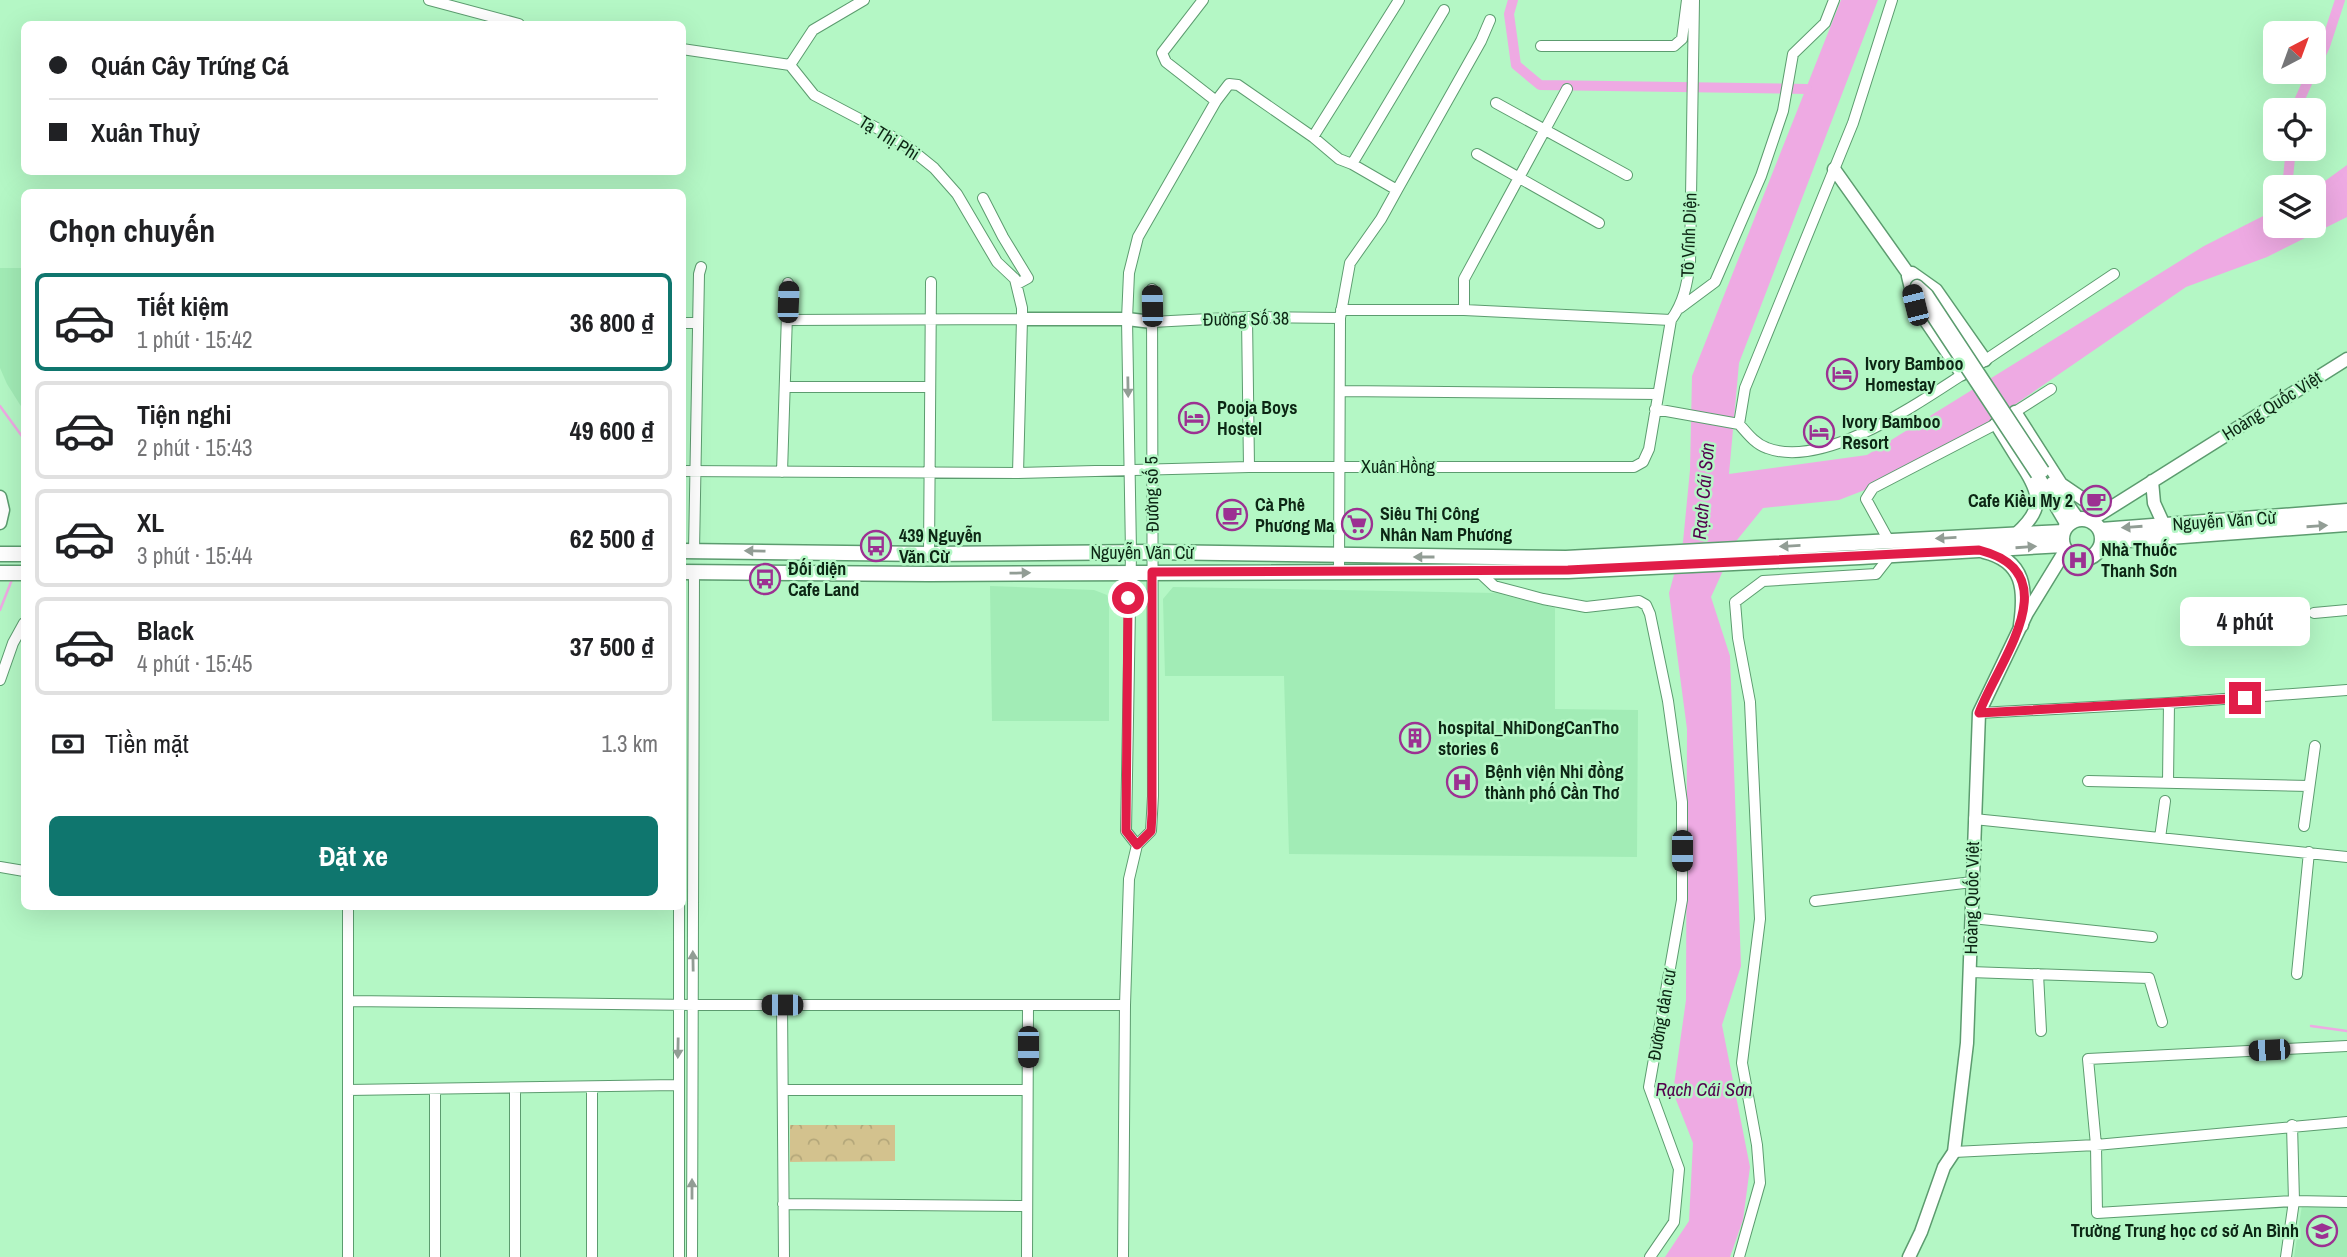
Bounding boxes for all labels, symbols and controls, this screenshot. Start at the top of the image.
north arrow [2263,21,2326,84]
map controls [2263,21,2326,238]
text: Quán Cây Trứng Cá [91,48,289,83]
button: locate [2263,98,2326,161]
street label: Tạ Thị Phi [854,109,924,166]
text: Xuân Thuỷ [91,115,200,150]
button: layers [2263,175,2326,238]
street label: Tô Vĩnh Diện [1675,192,1702,278]
text: Chọn chuyến [49,209,215,252]
car [777,281,800,323]
car [1900,282,1931,328]
car [1142,285,1163,327]
text: Tiết kiệm [137,289,229,324]
icon: car [53,291,116,354]
text: 36 800 ₫ [570,305,654,340]
street label: Đường Số 38 [1203,305,1289,332]
text: 1 phút · 15:42 [137,324,252,355]
place label: Ivory Bamboo Homestay [1865,351,1963,397]
hotel icon: Ivory Bamboo Homestay [1825,357,1859,391]
street label: Hoàng Quốc Việt [2217,365,2326,446]
one-way arrow [1122,376,1134,398]
place label: Pooja Boys Hostel [1217,395,1297,441]
text: Tiện nghi [137,397,231,432]
icon: car [53,399,116,462]
hotel icon: Pooja Boys Hostel [1177,401,1211,435]
place label: Ivory Bamboo Resort [1842,409,1940,455]
text: 49 600 ₫ [570,413,654,448]
hotel icon: Ivory Bamboo Resort [1802,415,1836,449]
text: 2 phút · 15:43 [137,432,252,463]
water label: Rạch Cái Sơn [1686,442,1720,540]
street label: Xuân Hồng [1361,454,1436,479]
street label: Đường số 5 [1138,456,1165,532]
cafe icon: Cafe Kiều My 2 [2079,484,2113,518]
place label: Cafe Kiều My 2 [1968,488,2073,513]
place label: Cà Phê Phương Ma [1255,492,1335,538]
cafe icon: Cà Phê Phương Ma [1215,498,1249,532]
place label: Siêu Thị Công Nhân Nam Phương [1380,501,1512,547]
street label: Nguyễn Văn Cừ [2172,504,2277,537]
text: XL [137,505,164,540]
icon: car [53,507,116,570]
supermarket icon: Siêu Thị Công Nhân Nam Phương [1340,507,1374,541]
text: 62 500 ₫ [570,521,654,556]
one-way arrow [2306,521,2328,532]
one-way arrow [2121,522,2143,533]
place label: 439 Nguyễn Văn Cừ [899,523,982,569]
bus stop icon: 439 Nguyễn Văn Cừ [859,529,893,563]
one-way arrow [1935,532,1957,543]
place label: Nhà Thuốc Thanh Sơn [2101,537,2177,583]
text: 3 phút · 15:44 [137,540,252,571]
street label: Nguyễn Văn Cừ [1090,540,1194,565]
one-way arrow [1779,540,1801,551]
one-way arrow [2015,541,2037,552]
hospital icon: Nhà Thuốc Thanh Sơn [2061,543,2095,577]
one-way arrow [744,546,766,557]
one-way arrow [1413,551,1435,563]
place label: Đối diện Cafe Land [788,556,859,602]
bus stop icon: Đối diện Cafe Land [748,562,782,596]
one-way arrow [1009,567,1031,579]
route start [1112,582,1144,614]
callout: 4 phút [2180,596,2310,646]
text: 4 phút [2217,606,2273,637]
text: Black [137,613,194,648]
icon: car [53,615,116,678]
text: 37 500 ₫ [570,629,654,664]
text: 4 phút · 15:45 [137,648,252,679]
route end [2229,682,2261,714]
place label: hospital_NhiDongCanTho stories 6 [1438,715,1619,761]
building icon: hospital_NhiDongCanTho stories 6 [1398,721,1432,755]
icon: cash [49,725,87,763]
text: Tiền mặt [105,726,189,761]
text: 1.3 km [601,728,658,759]
place label: Bệnh viện Nhi đồng thành phố Cần Thơ [1485,759,1624,805]
hospital icon: Bệnh viện Nhi đồng thành phố Cần Thơ [1445,765,1479,799]
button: Đặt xe [49,816,658,896]
car [1672,830,1693,872]
street label: Hoàng Quốc Việt [1958,841,1985,955]
one-way arrow [688,950,699,972]
street label: Đường dân cư [1641,967,1682,1062]
car [762,995,804,1016]
car [1018,1026,1039,1068]
one-way arrow [672,1037,683,1059]
car [2248,1038,2291,1062]
water label: Rạch Cái Sơn [1656,1076,1753,1102]
one-way arrow [686,1178,698,1200]
school or university icon: Trường Trung học cơ sở An Bình [2305,1214,2339,1248]
place label: Trường Trung học cơ sở An Bình [2071,1218,2299,1243]

